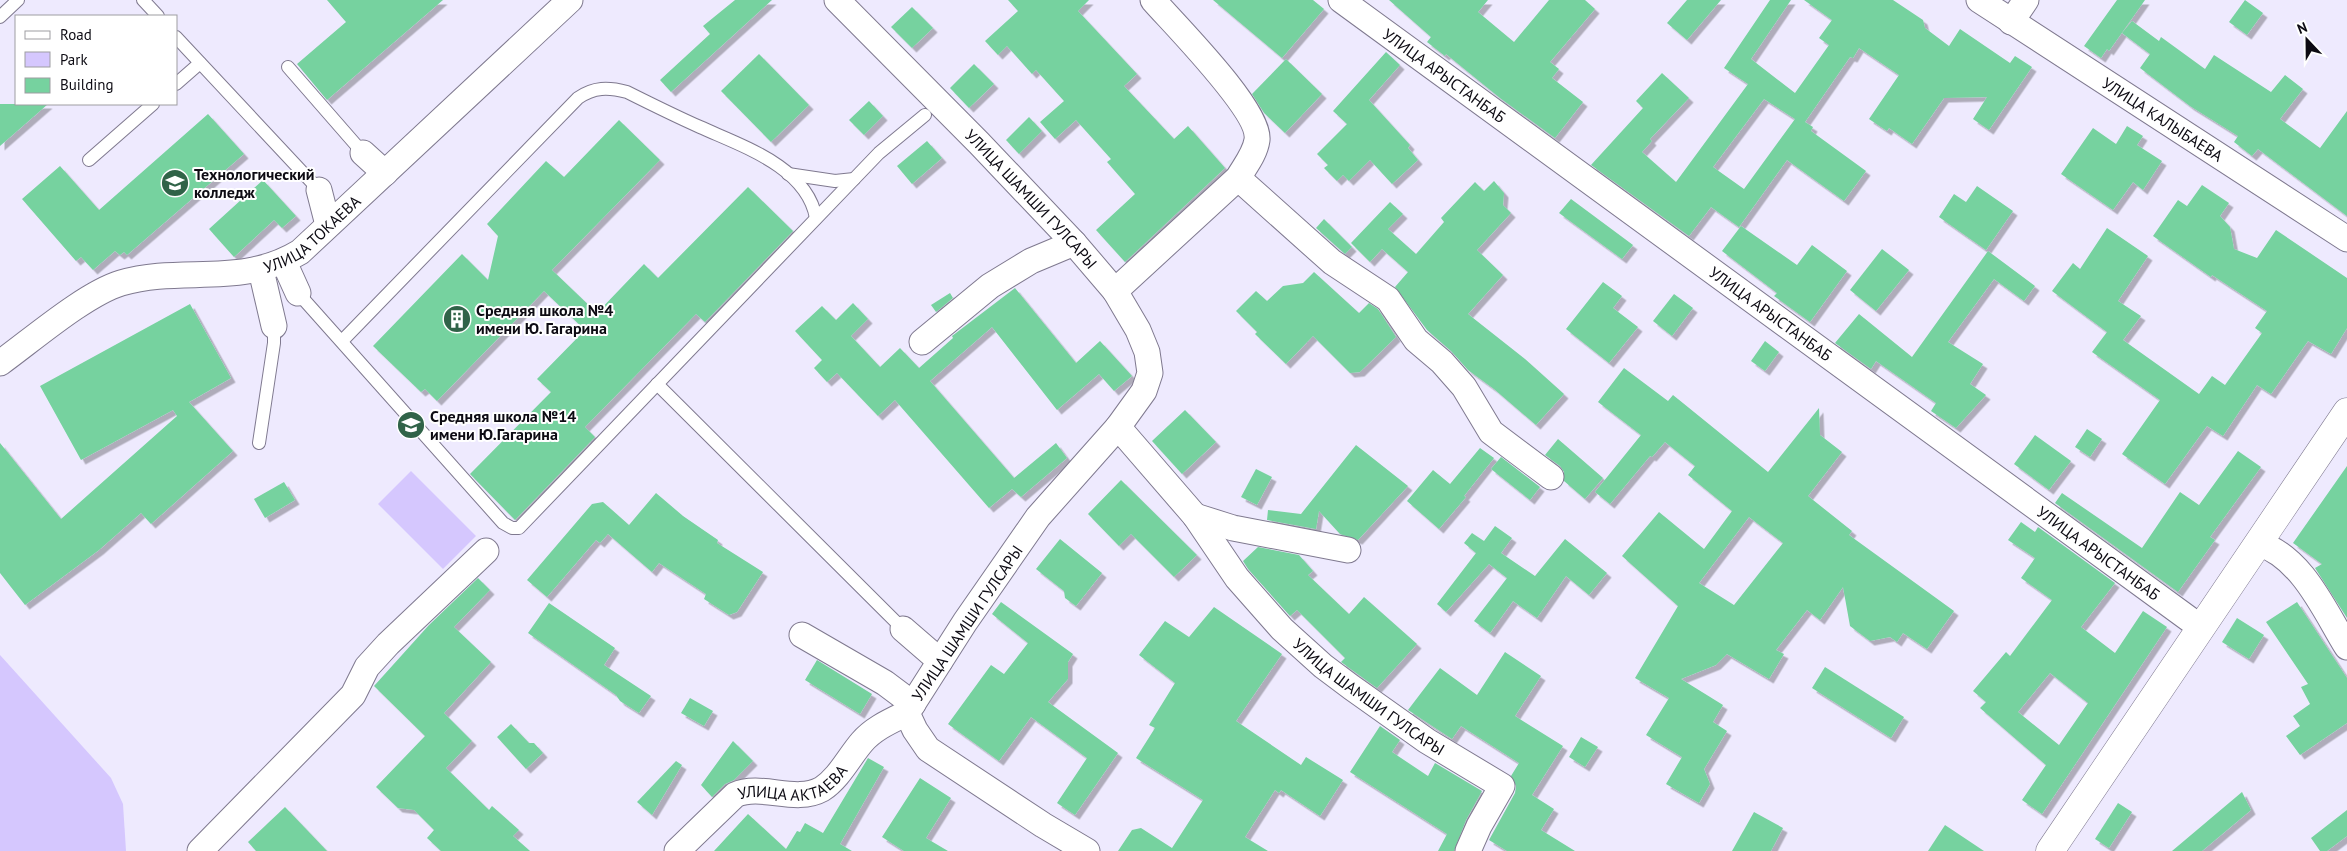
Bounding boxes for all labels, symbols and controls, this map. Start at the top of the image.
legend [15,15,178,105]
north arrow [2282,15,2332,65]
text: N [2294,18,2310,38]
street label: УЛИЦА АРЫСТАНБАБ [1379,24,1510,127]
text: Road [60,25,92,44]
text: Park [60,50,88,69]
street label: УЛИЦА КАЛЫБАЕВА [2098,73,2227,166]
text: Building [60,75,114,94]
street label: УЛИЦА ШАМШИ ГУЛСАРЫ [961,125,1101,273]
place label: Технологический колледж [194,164,314,202]
school or university icon: Технологический колледж [160,168,190,198]
street label: УЛИЦА ТОКАЕВА [261,190,365,277]
street label: УЛИЦА АРЫСТАНБАБ [1705,262,1836,365]
place label: Средняя школа №4 имени Ю. Гагарина [476,300,613,338]
building icon: Средняя школа №4 имени Ю. Гагарина [442,304,472,334]
place label: Средняя школа №14 имени Ю.Гагарина [430,406,576,444]
school or university icon: Средняя школа №14 имени Ю.Гагарина [396,410,426,440]
street label: УЛИЦА АРЫСТАНБАБ [2033,502,2164,605]
street label: УЛИЦА ШАМШИ ГУЛСАРЫ [907,541,1027,705]
street label: УЛИЦА ШАМШИ ГУЛСАРЫ [1289,634,1448,759]
street label: УЛИЦА АКТАЕВА [736,760,852,805]

